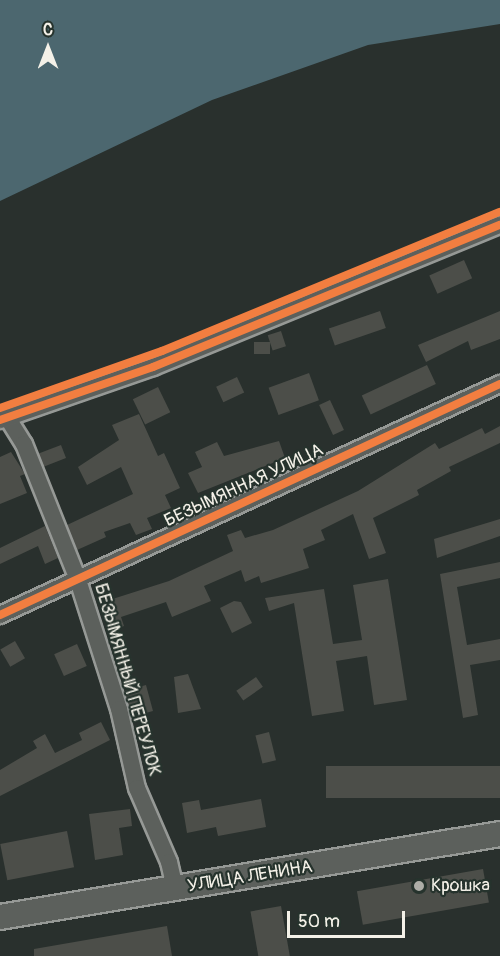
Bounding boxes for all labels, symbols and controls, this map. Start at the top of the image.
north arrow [18,18,78,78]
text: С [43,20,53,40]
street label: БЕЗЫМЯННАЯ УЛИЦА [161,440,327,532]
street label: БЕЗЫМЯННЫЙ ПЕРЕУЛОК [89,581,165,779]
street label: УЛИЦА ЛЕНИНА [186,856,314,898]
place label: Крошка [431,875,490,897]
marker: Крошка [412,879,426,893]
scale bar [290,899,408,937]
text: 50 m [298,910,340,933]

